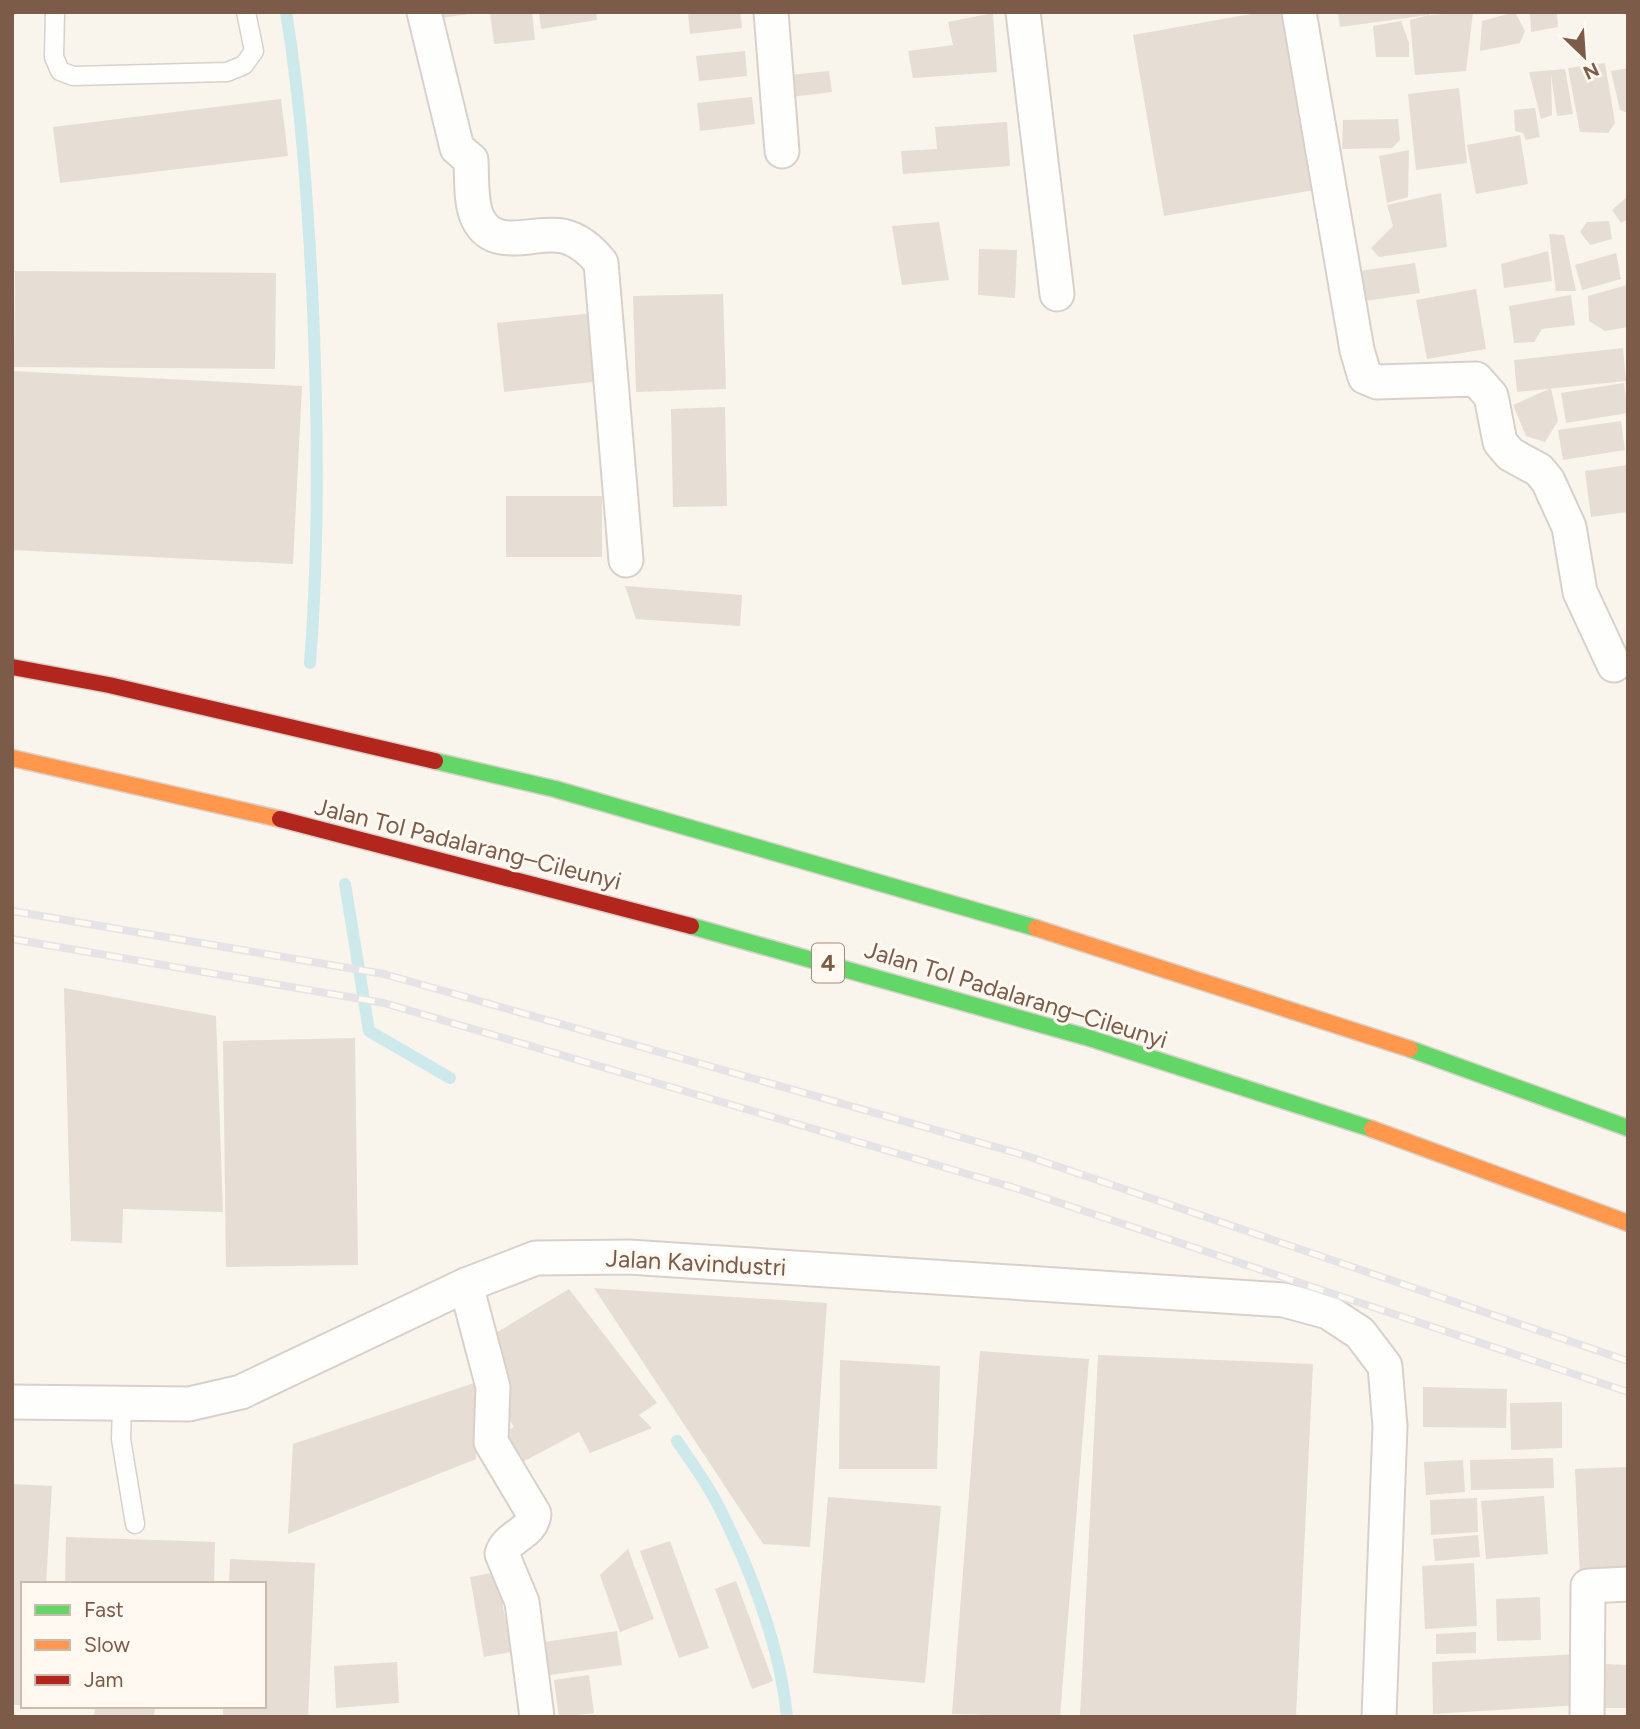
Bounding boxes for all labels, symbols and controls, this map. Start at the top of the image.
north arrow [1549,21,1619,91]
text: N [1579,57,1602,84]
street label: Jalan Tol Padalarang–Cileunyi [312,791,625,896]
street label: Jalan Tol Padalarang–Cileunyi [861,935,1171,1054]
road number: 4 [812,944,844,982]
street label: Jalan Kavindustri [605,1243,787,1282]
legend [21,1582,266,1708]
text: Fast [84,1597,124,1622]
text: Slow [84,1632,130,1657]
text: Jam [84,1667,123,1692]

